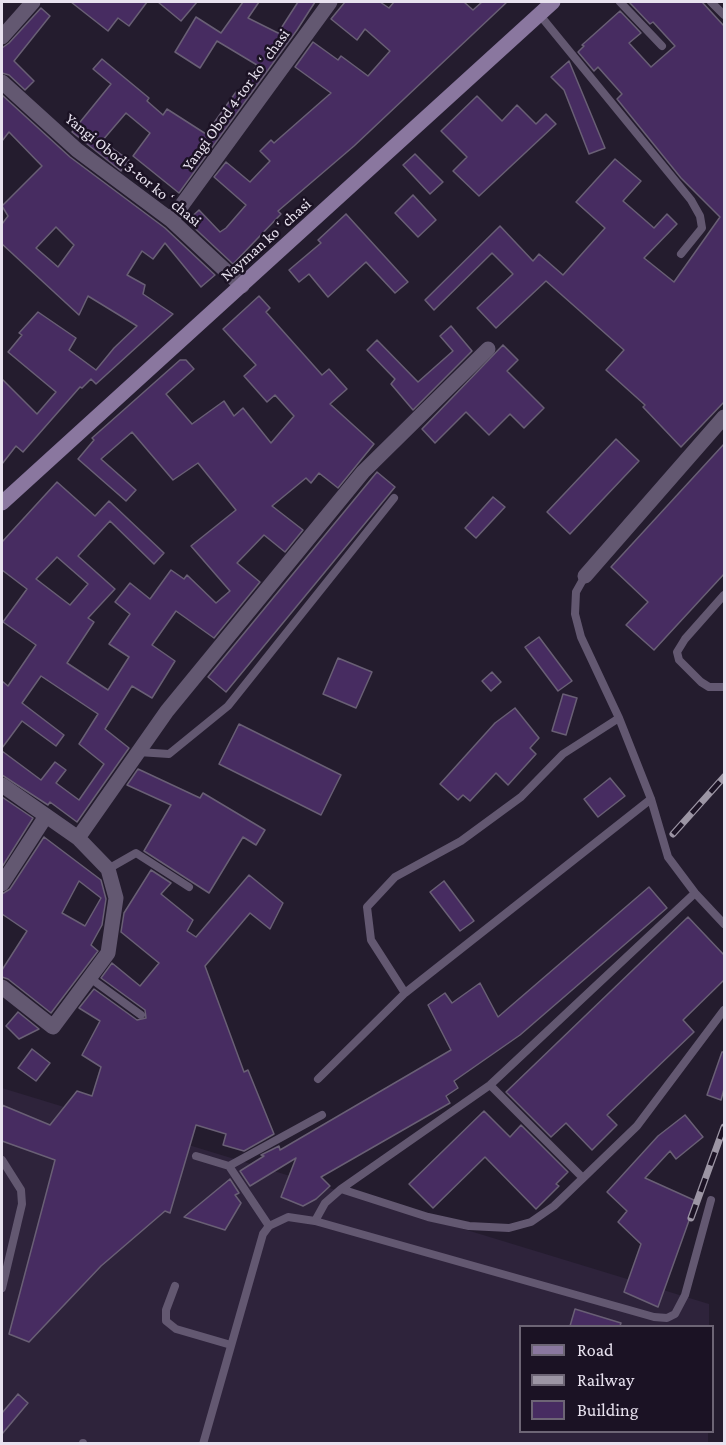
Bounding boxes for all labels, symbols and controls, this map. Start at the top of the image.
street label: Yangi Obod 4-tor koʻchasi [178,25,294,175]
street label: Yangi Obod 3-tor koʻchasi [61,109,205,231]
street label: Nayman koʻchasi [217,194,315,286]
legend [519,1325,714,1433]
text: Road [577,1340,614,1360]
text: Railway [577,1370,634,1390]
text: Building [577,1400,638,1420]

